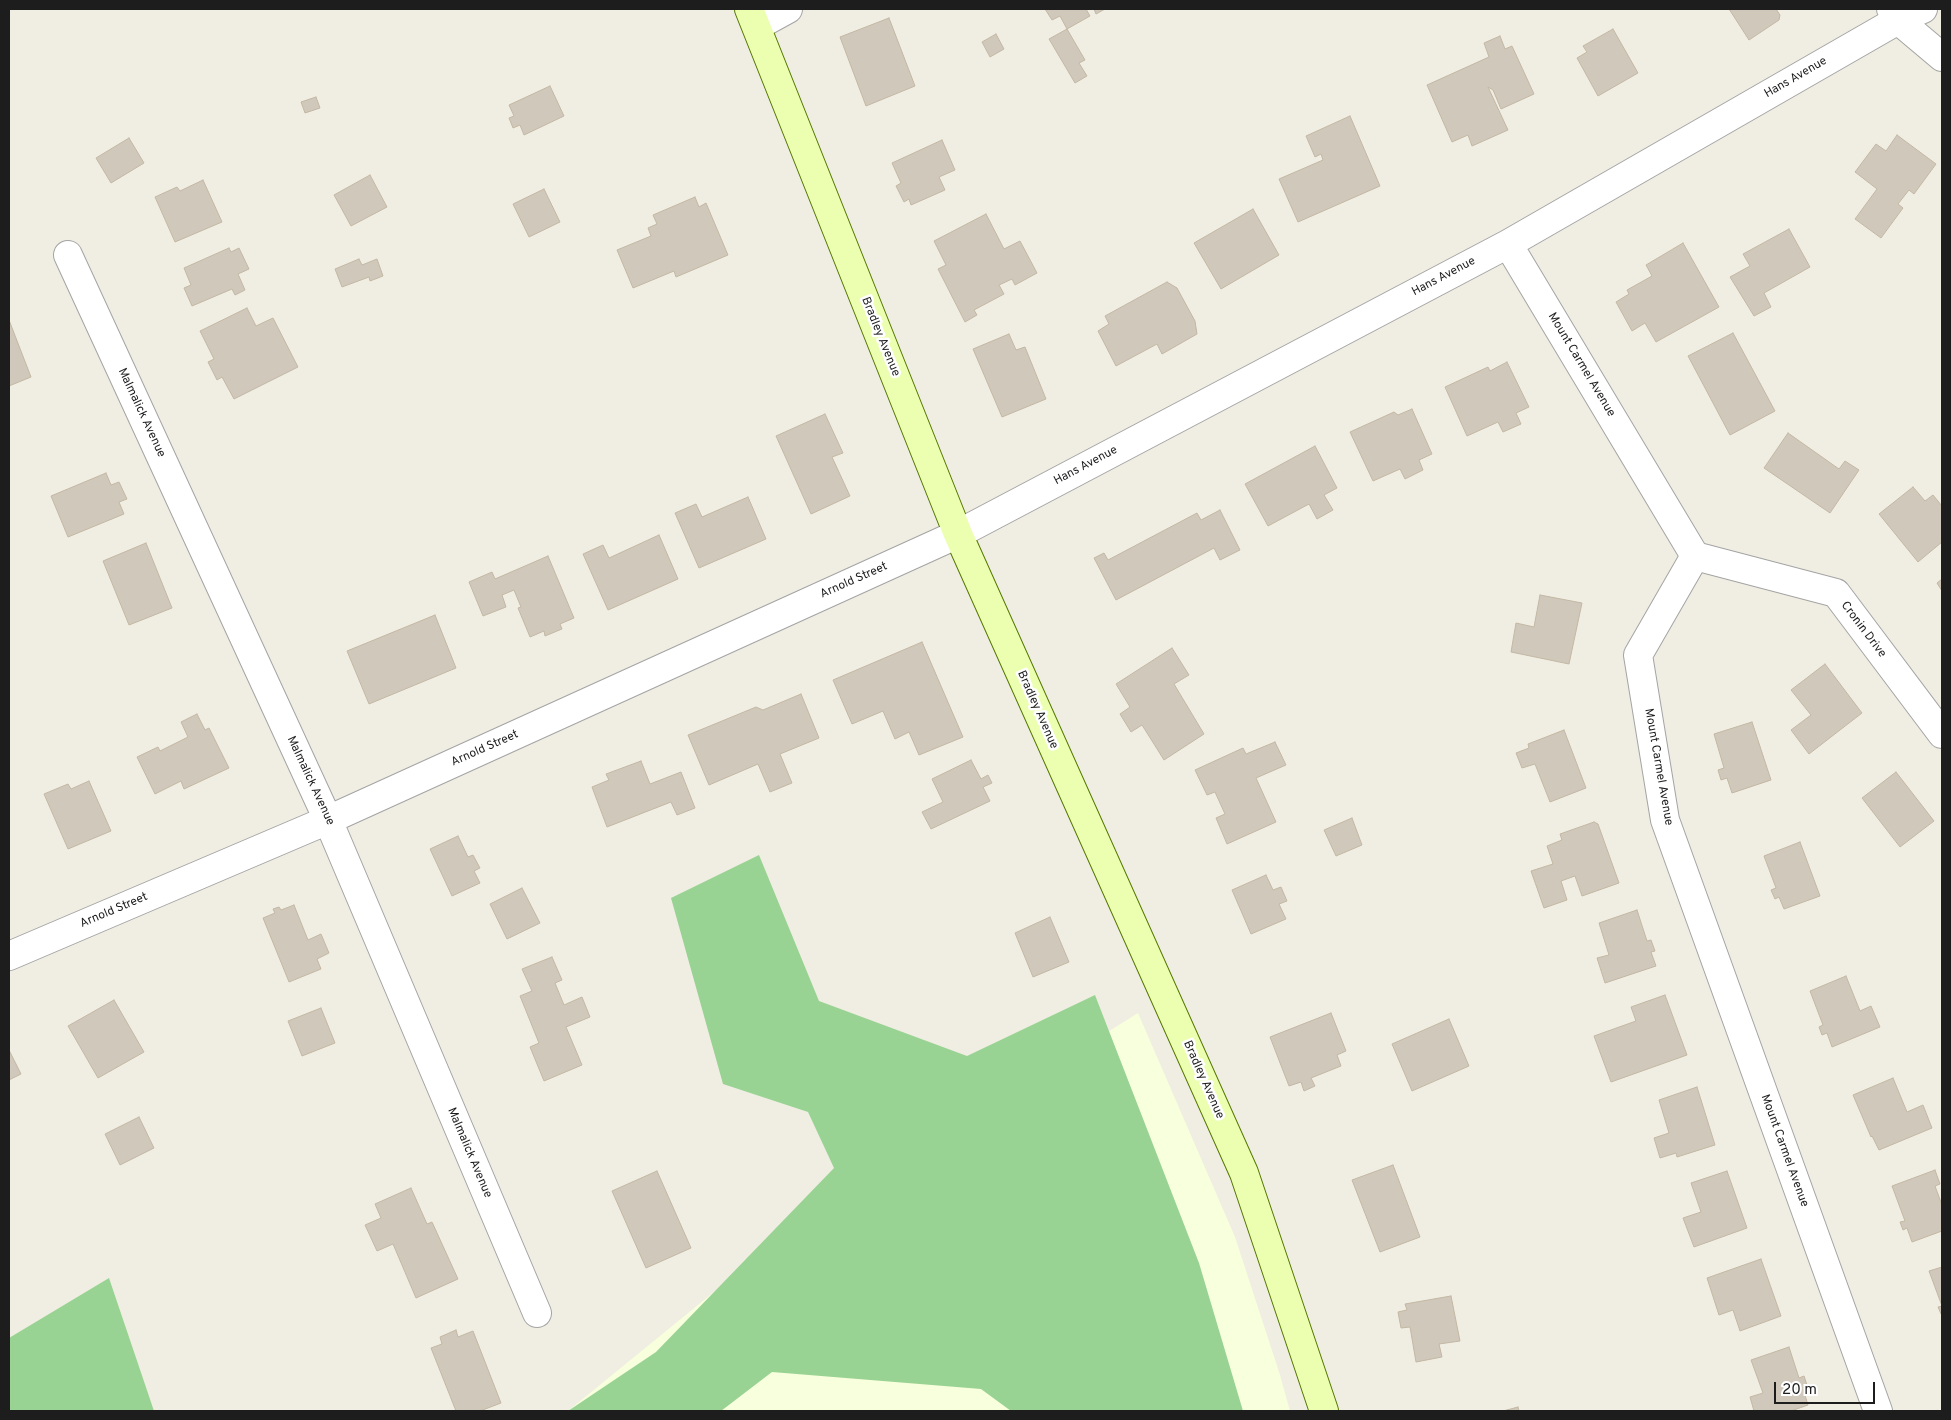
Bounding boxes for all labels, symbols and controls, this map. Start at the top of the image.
street label: Hans Avenue [1762,54,1830,102]
street label: Hans Avenue [1410,254,1478,300]
street label: Bradley Avenue [858,295,902,379]
street label: Mount Carmel Avenue [1544,310,1618,420]
street label: Malmalick Avenue [114,366,168,460]
street label: Hans Avenue [1052,443,1120,489]
street label: Arnold Street [818,560,890,602]
street label: Cronin Drive [1837,599,1889,661]
street label: Bradley Avenue [1013,669,1061,751]
street label: Mount Carmel Avenue [1641,707,1675,827]
street label: Arnold Street [449,728,521,770]
street label: Malmalick Avenue [283,734,337,828]
street label: Arnold Street [78,890,150,932]
street label: Bradley Avenue [1179,1039,1227,1121]
street label: Mount Carmel Avenue [1757,1093,1811,1209]
street label: Malmalick Avenue [443,1106,495,1200]
scale bar [1776,1372,1877,1404]
text: 20 m [1782,1381,1817,1400]

